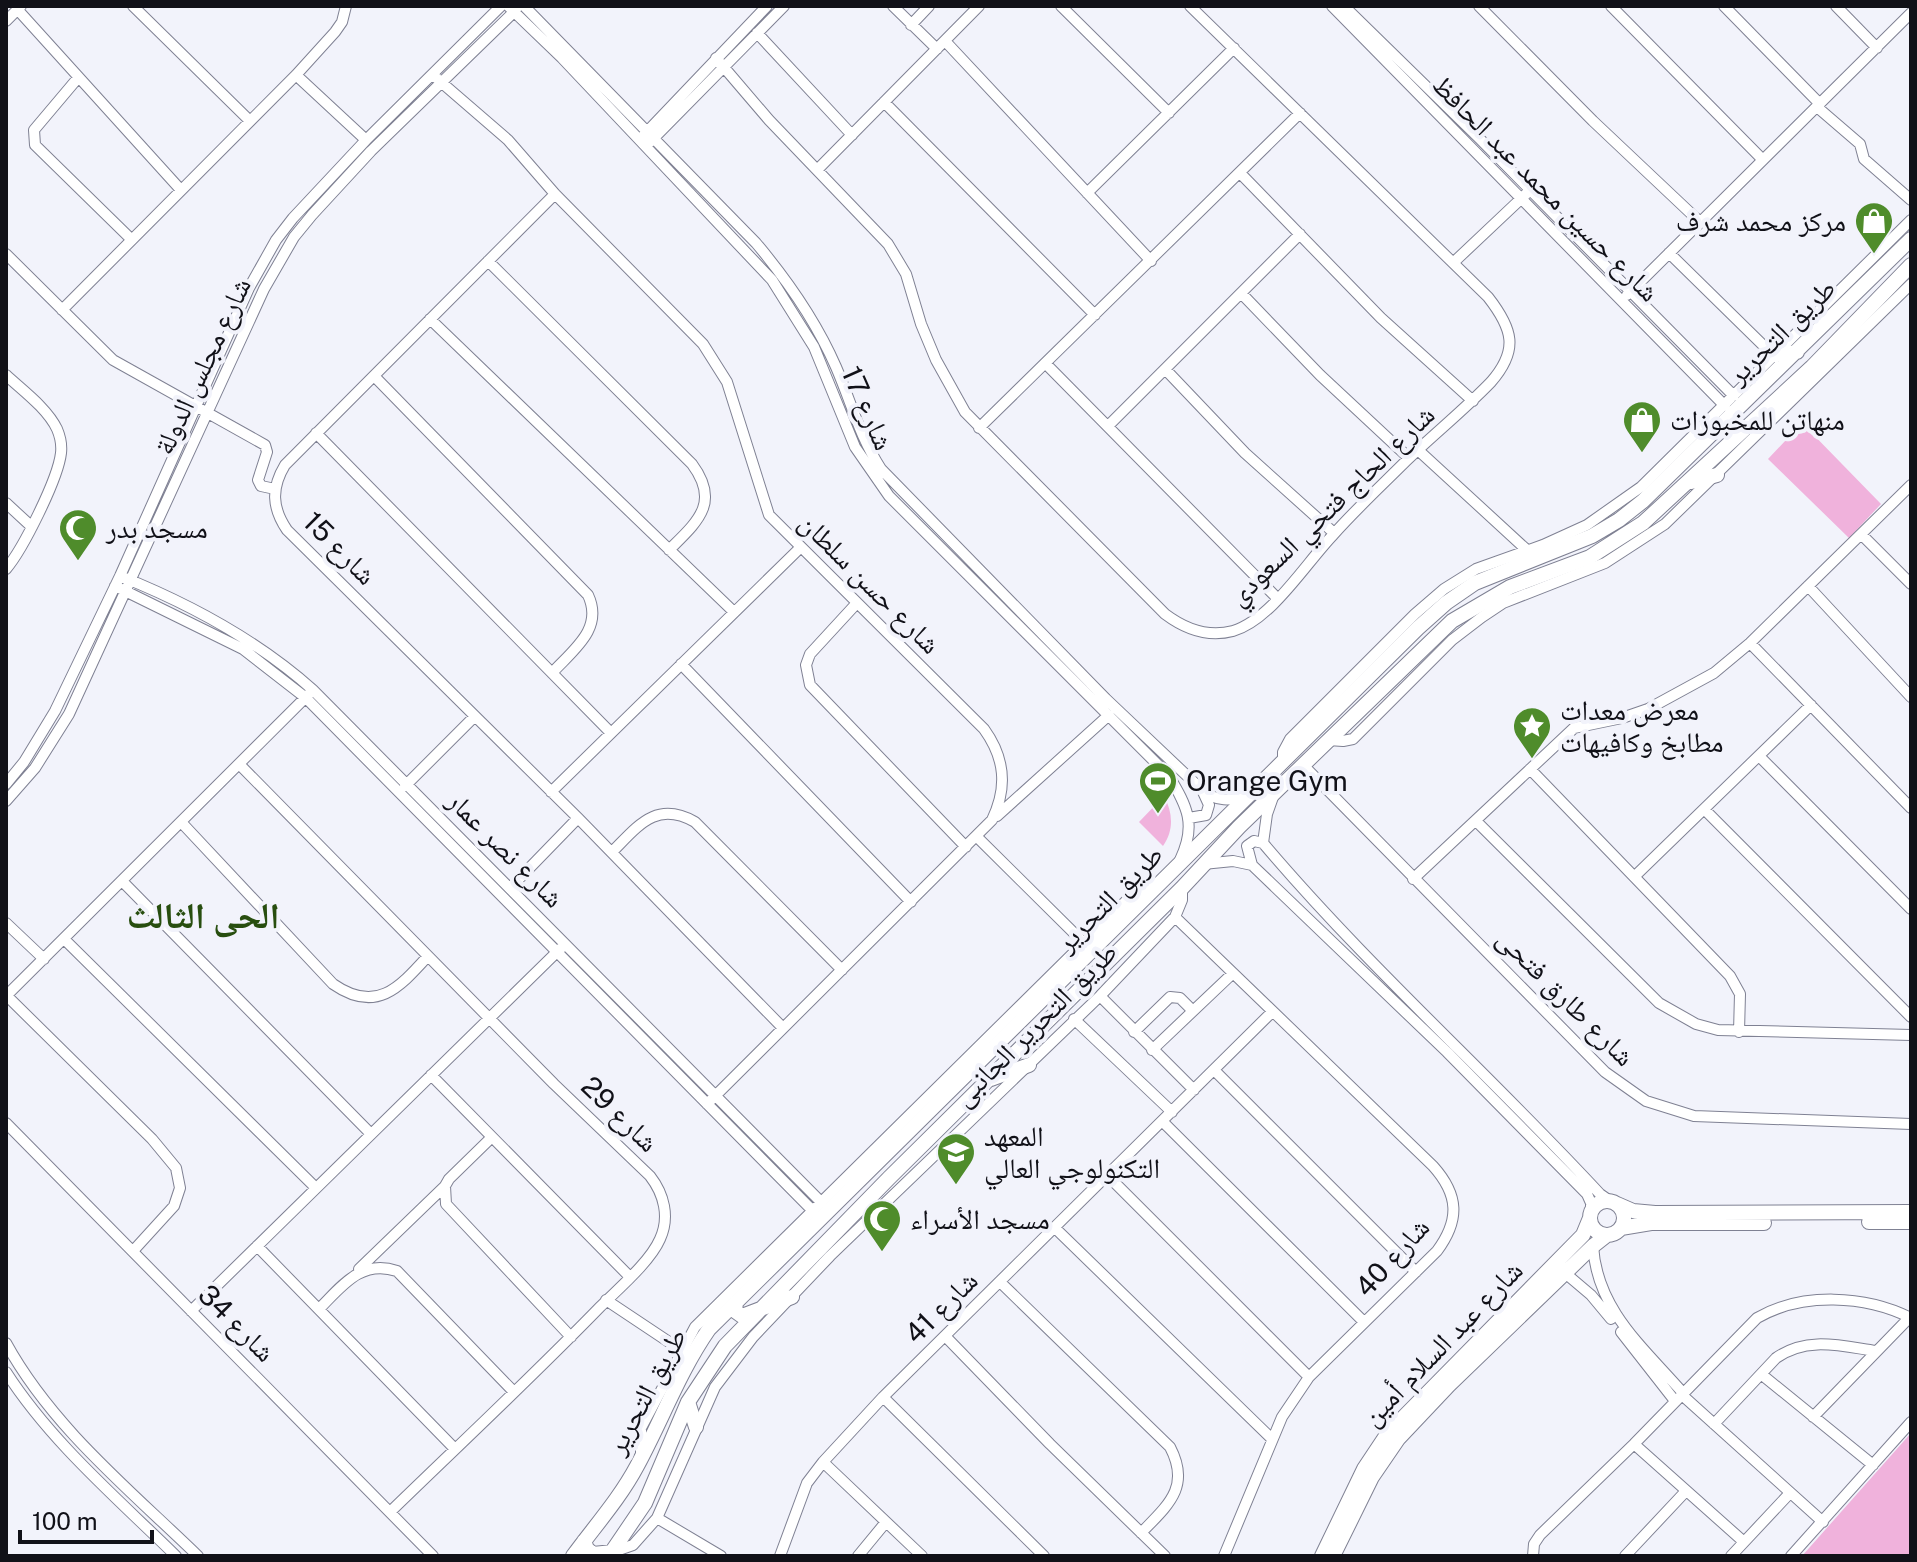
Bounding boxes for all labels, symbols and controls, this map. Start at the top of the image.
street label: شارع حسين محمد عبد الحافظ [1425,67,1667,309]
shop icon: مركز محمد شرف [1853,200,1895,255]
place label: مركز محمد شرف [1676,204,1846,237]
street label: طريق التحرير [1719,271,1843,392]
street label: شارع مجلس الدولة [146,272,259,460]
street label: شارع 17 [834,361,901,456]
street label: شارع الحاج فتحي السعودي [1221,398,1446,617]
shop icon: منهاتن للمخبوزات [1621,399,1663,454]
place label: منهاتن للمخبوزات [1670,403,1845,438]
street label: شارع 15 [296,504,384,592]
street label: شارع حسن سلطان [792,505,948,661]
mosque icon: مسجد بدر [57,507,99,562]
place label: مسجد بدر [105,511,208,544]
place label: معرض معدات مطابخ وكافيهات [1560,693,1724,760]
place icon: معرض معدات مطابخ وكافيهات [1511,705,1553,760]
sports icon: Orange Gym [1137,760,1179,815]
place label: Orange Gym [1186,764,1348,797]
street label: شارع نصر عمار [439,783,571,915]
street label: طريق التحرير [1048,837,1170,960]
district label: الحى الثالث [126,894,280,938]
street label: شارع طارق فتحى [1489,921,1642,1074]
street label: طريق التحرير الجانبى [946,935,1125,1114]
street label: شارع 29 [574,1069,666,1160]
place label: المعهد التكنولوجي العالي [984,1119,1160,1191]
school or university icon: المعهد التكنولوجي العالي [935,1131,977,1186]
mosque icon: مسجد الأسراء [861,1198,903,1253]
place label: مسجد الأسراء [910,1202,1050,1235]
street label: شارع 40 [1348,1210,1437,1304]
street label: شارع عبد السلام أمين [1354,1253,1531,1434]
street label: شارع 41 [897,1263,985,1351]
street label: شارع 34 [191,1277,283,1369]
street label: طريق التحرير [598,1322,694,1461]
scale bar [20,1494,152,1544]
text: 100 m [32,1507,98,1535]

